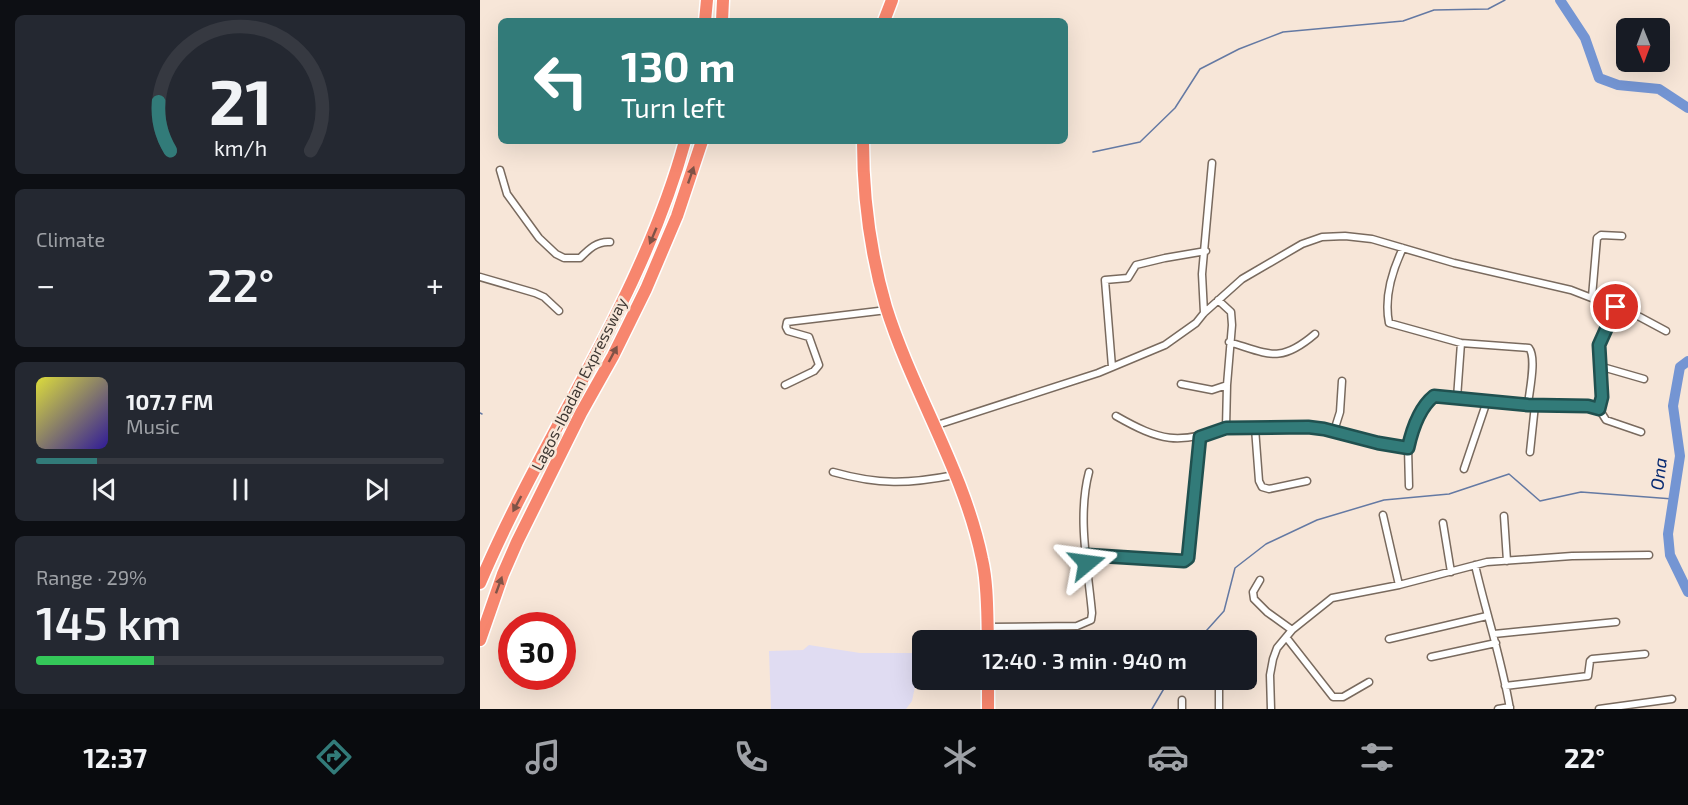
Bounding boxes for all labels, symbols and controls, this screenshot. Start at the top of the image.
north arrow [1616,18,1670,72]
map controls [1616,18,1670,72]
text: 130 m [621,40,736,90]
icon: left [522,42,600,120]
text: 21 [208,63,272,138]
text: Turn left [621,91,725,123]
text: km/h [213,136,267,161]
one-way arrow [687,166,697,184]
text: Climate [36,227,105,251]
one-way arrow [648,227,657,245]
text: 22° [207,257,274,311]
text: − [36,264,55,304]
text: + [426,264,444,304]
pin [1590,281,1641,332]
icon: arrive [1599,290,1632,323]
street label: Lagos-Ibadan Expressway [527,294,631,473]
one-way arrow [608,345,618,363]
text: 107.7 FM [126,388,214,414]
text: Music [126,414,180,438]
water label: Ona [1645,456,1671,491]
icon: previous [88,473,121,506]
icon: pause [224,473,257,506]
icon: next [360,473,393,506]
one-way arrow [513,495,522,512]
position arrow [1055,531,1119,595]
text: Range · 29% [36,565,147,589]
one-way arrow [494,576,504,594]
text: 145 km [36,595,181,649]
speed limit sign: 30 [498,612,576,690]
text: 12:40 · 3 min · 940 m [982,647,1187,673]
icon: directions [313,736,355,778]
icon: music [522,736,564,778]
icon: phone [730,736,772,778]
icon: climate [939,736,981,778]
icon: car [1147,736,1189,778]
icon: filters [1356,736,1398,778]
text: 12:37 [83,741,147,773]
text: 22° [1564,741,1605,773]

